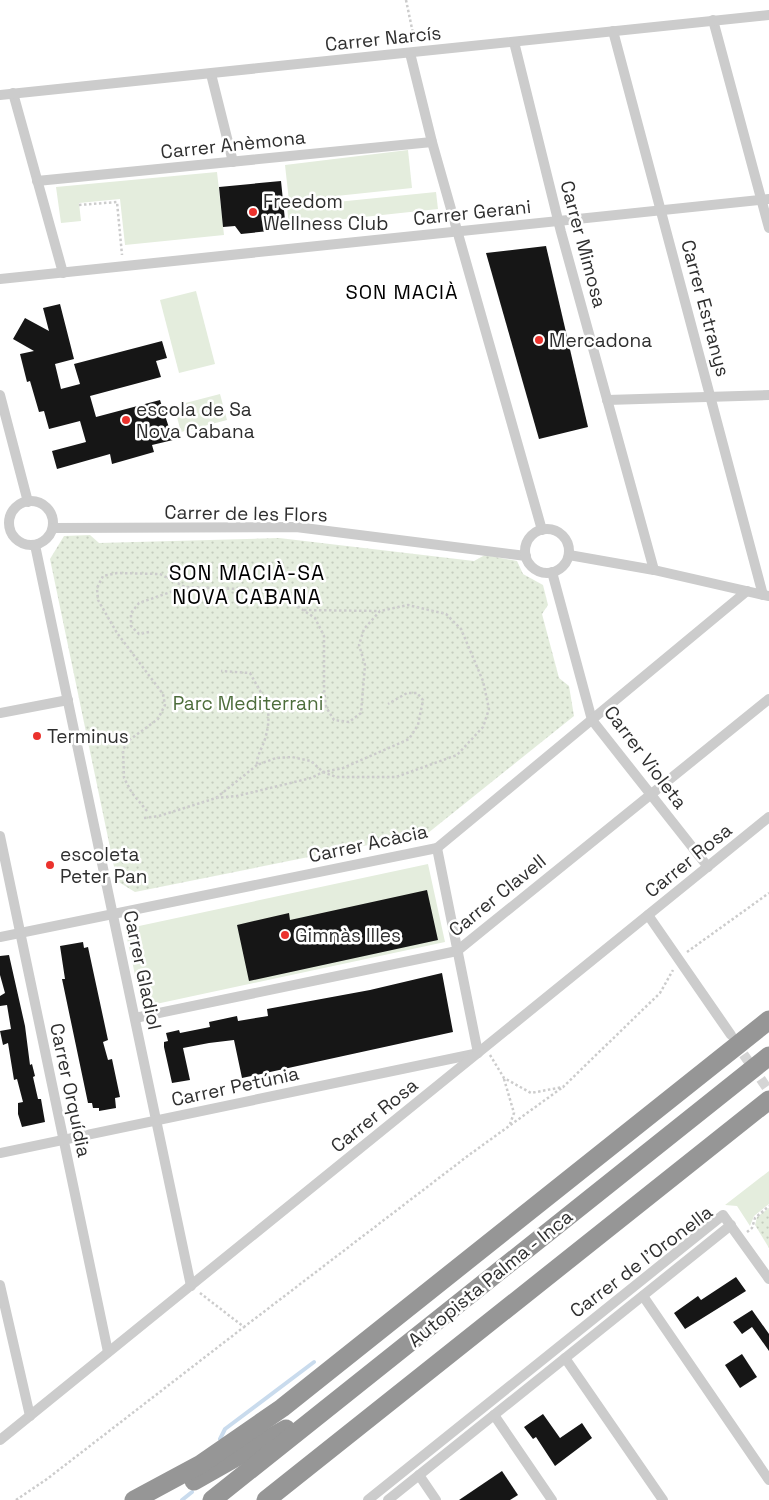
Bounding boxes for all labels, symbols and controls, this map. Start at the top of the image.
street label: Carrer Narcís [324,20,442,57]
street label: Carrer Anèmona [159,124,307,165]
street label: Carrer Mimosa [555,178,612,310]
place label: Freedom Wellness Club [263,189,388,236]
street label: Carrer Gerani [412,194,532,231]
marker: Freedom Wellness Club [247,206,259,218]
street label: Carrer Estranys [675,237,736,379]
district label: SON MACIÀ [345,279,459,305]
place label: Mercadona [549,328,652,353]
marker: Mercadona [533,334,545,346]
place label: escola de Sa Nova Cabana [136,397,255,444]
marker: escola de Sa Nova Cabana [120,414,132,426]
street label: Carrer de les Flors [164,500,328,527]
district label: SON MACIÀ-SA NOVA CABANA [169,559,325,610]
park label: Parc Mediterrani [173,691,323,716]
street label: Carrer Violeta [598,700,693,814]
place label: Terminus [47,724,129,749]
marker: Terminus [31,730,43,742]
street label: Carrer Rosa [640,818,737,903]
street label: Carrer Acàcia [306,819,430,868]
place label: escoleta Peter Pan [60,842,147,889]
street label: Carrer Clavell [444,849,551,942]
marker: escoleta Peter Pan [44,859,56,871]
street label: Carrer Gladiol [118,908,167,1032]
place label: Gimnàs Illes [295,923,401,948]
marker: Gimnàs Illes [279,929,291,941]
street label: Carrer Orquídia [44,1021,97,1159]
street label: Carrer Petúnia [169,1061,301,1112]
street label: Carrer Rosa [326,1073,423,1158]
street label: Carrer de l'Oronella [565,1199,718,1323]
street label: Autopista Palma - Inca [403,1204,578,1353]

